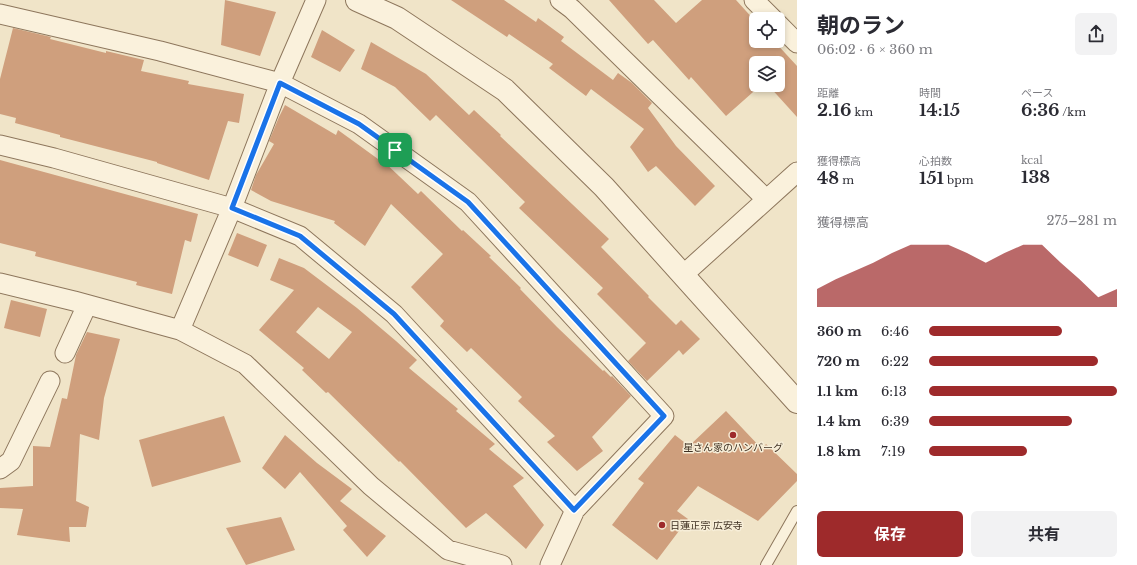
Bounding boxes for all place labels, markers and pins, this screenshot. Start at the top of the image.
pin [378,133,412,167]
marker: 星さん家のハンバーグ [728,430,738,440]
place label: 星さん家のハンバーグ [683,441,783,454]
place label: 日蓮正宗 広安寺 [670,519,743,532]
marker: 日蓮正宗 広安寺 [657,520,667,530]

